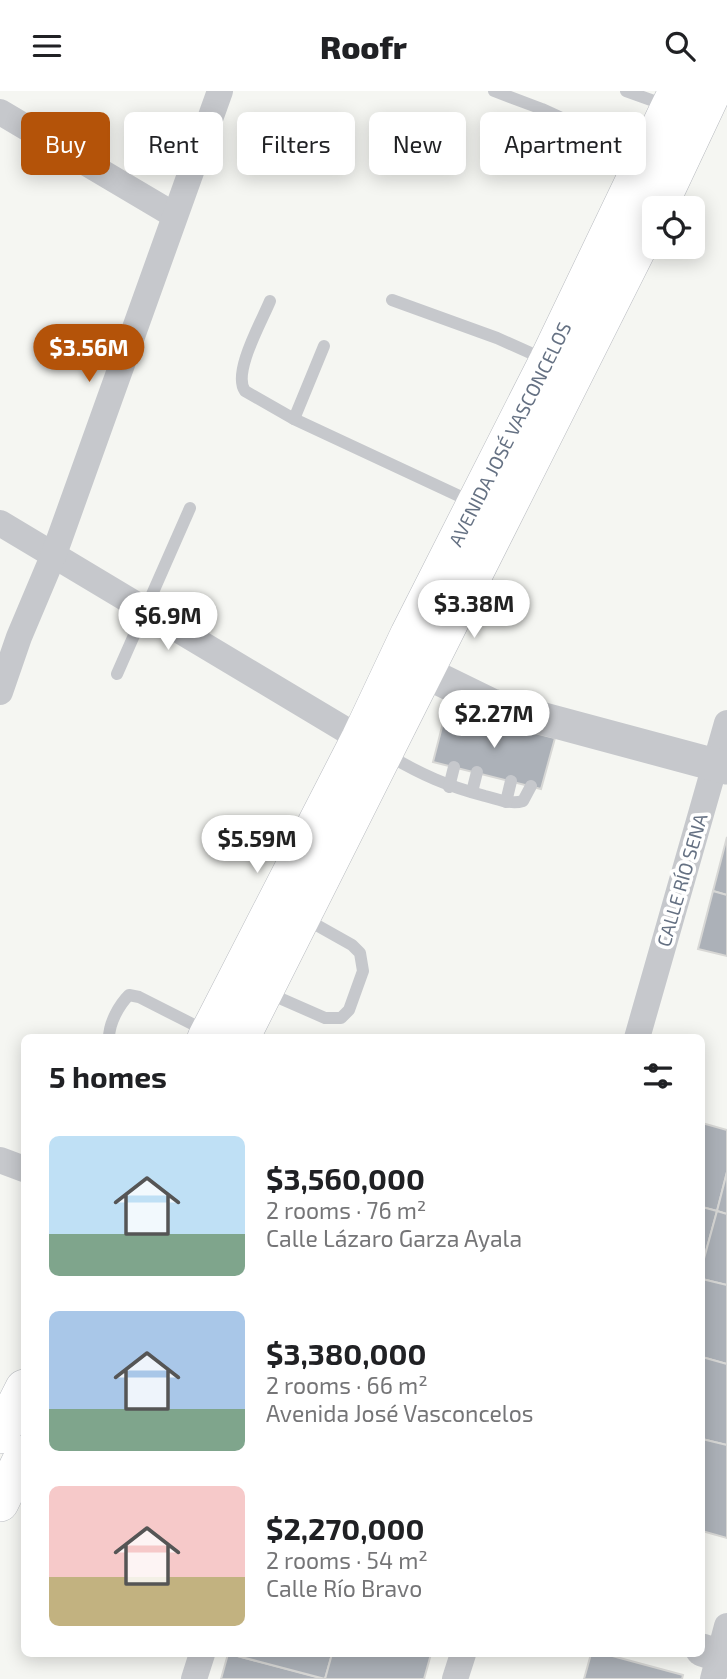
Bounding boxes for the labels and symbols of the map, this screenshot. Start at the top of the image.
street label: AVENIDA JOSÉ VASCONCELOS [443,318,576,550]
pin: $3.56M [32,324,146,384]
pin: $3.38M [417,581,531,640]
pin: $6.9M [119,593,217,652]
pin: $2.27M [437,691,551,750]
street label: CALLE RÍO SENA [652,811,712,949]
pin: $5.59M [200,815,314,875]

